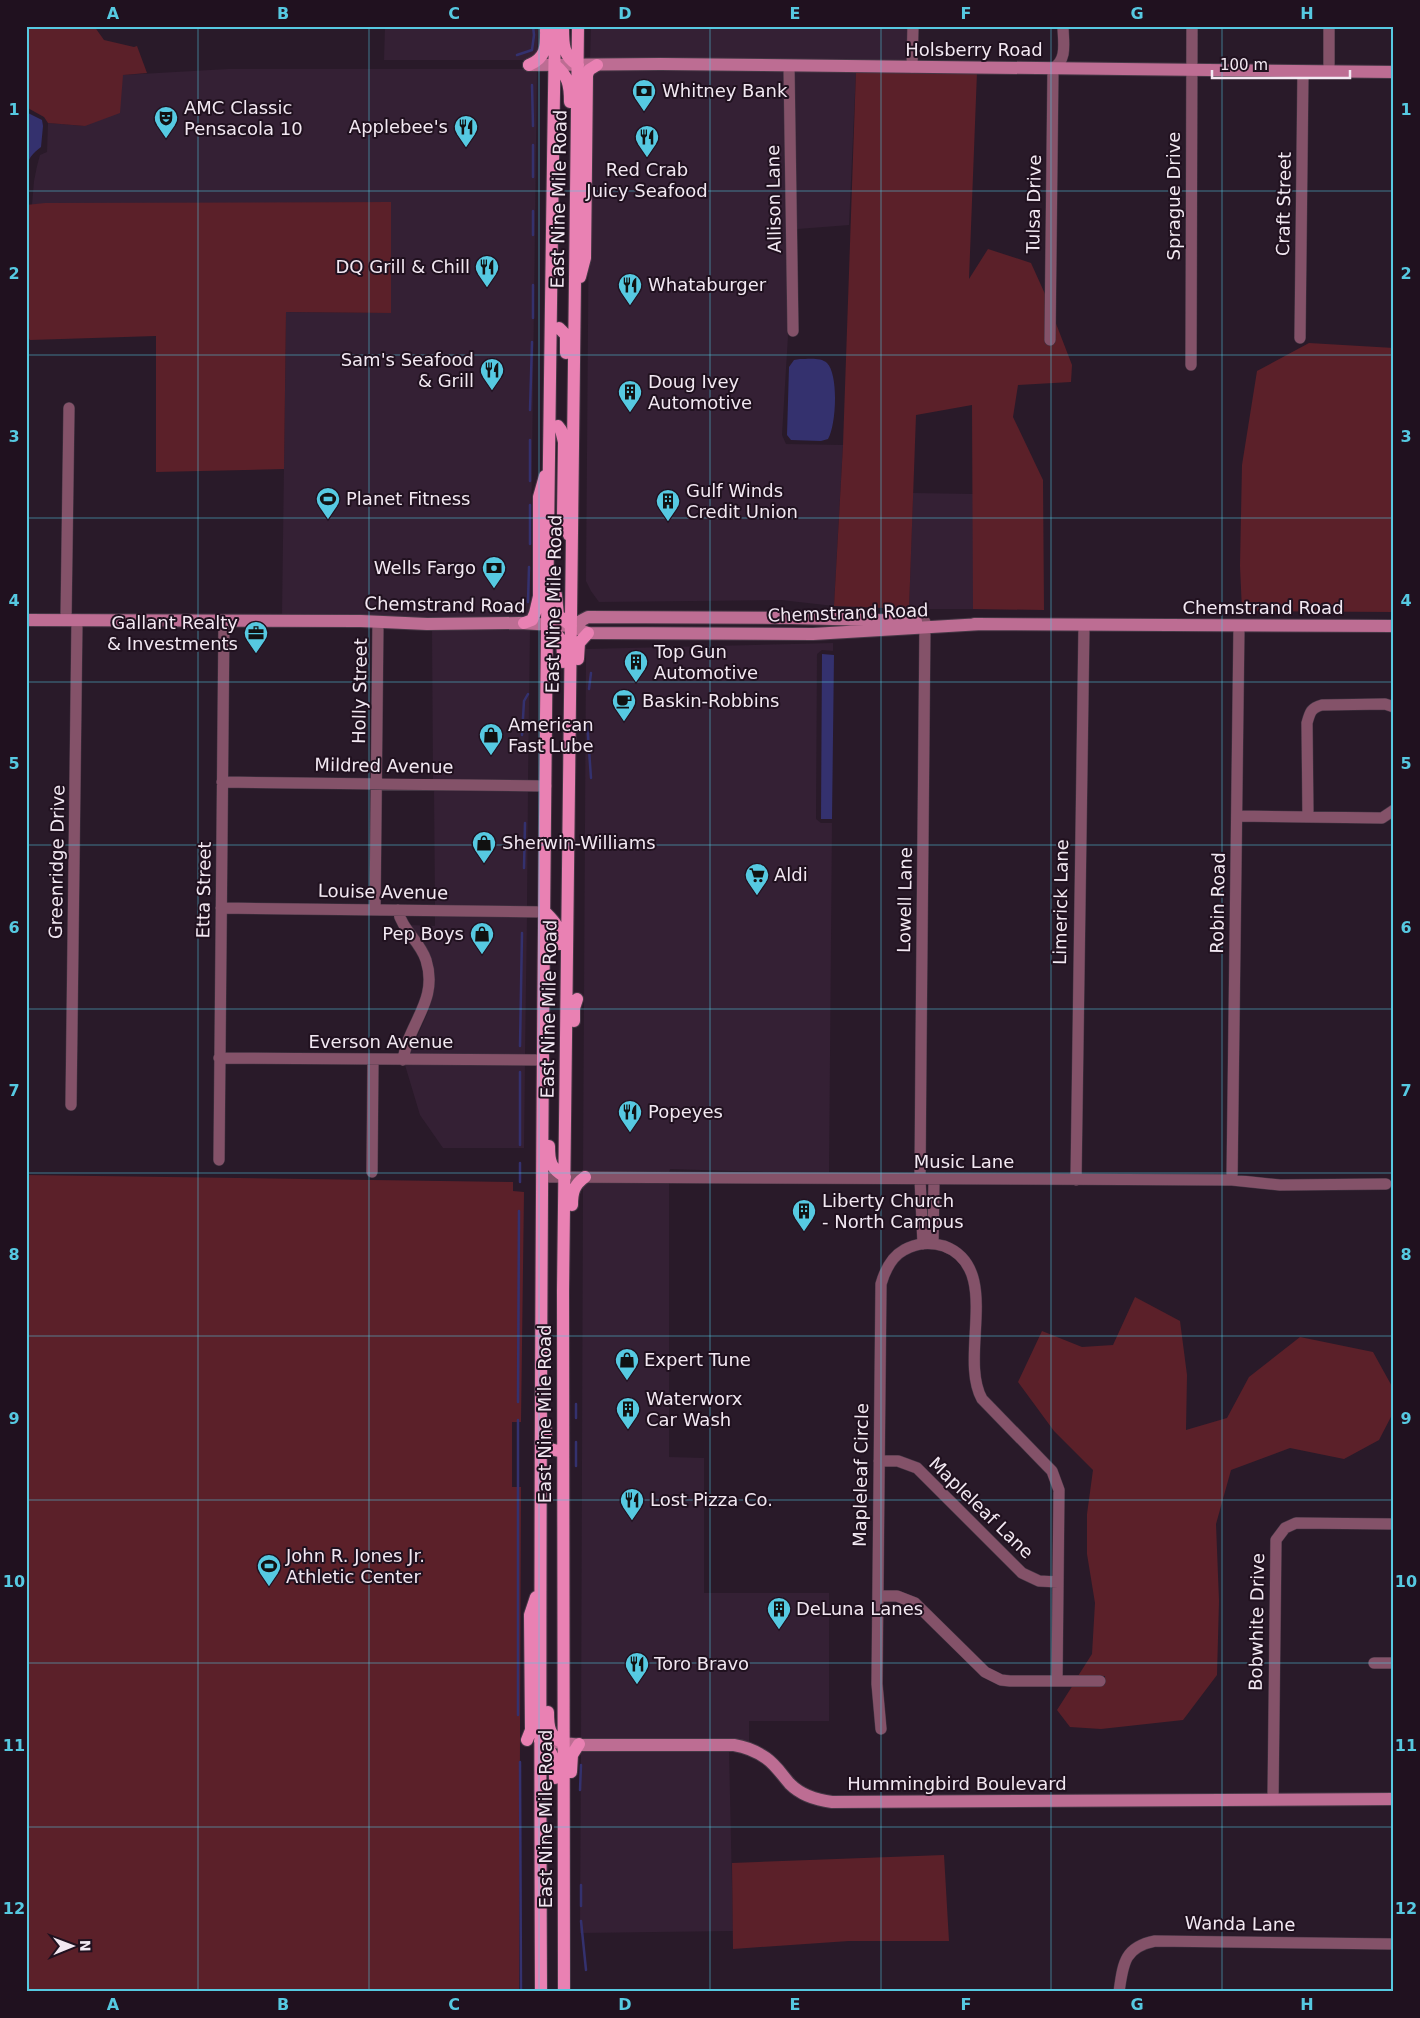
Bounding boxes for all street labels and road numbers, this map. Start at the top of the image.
street label: Holsberry Road [905,39,1043,60]
street label: East Nine Mile Road [546,109,571,289]
street label: Sprague Drive [1163,132,1184,260]
street label: Allison Lane [762,145,785,253]
street label: Craft Street [1272,152,1295,256]
street label: Tulsa Drive [1022,154,1045,255]
street label: East Nine Mile Road [541,514,566,694]
street label: Chemstrand Road [364,593,526,616]
street label: Chemstrand Road [1182,597,1344,618]
street label: Chemstrand Road [767,599,929,626]
street label: Holly Street [348,638,371,744]
street label: Mildred Avenue [314,754,454,777]
street label: Greenridge Drive [45,785,68,939]
street label: Limerick Lane [1049,839,1072,965]
street label: Etta Street [192,841,215,939]
street label: Lowell Lane [893,847,916,953]
street label: Robin Road [1206,852,1229,954]
street label: Louise Avenue [318,880,448,903]
street label: East Nine Mile Road [536,919,561,1099]
street label: Everson Avenue [309,1031,453,1052]
street label: Music Lane [914,1151,1014,1172]
street label: East Nine Mile Road [534,1325,555,1503]
street label: Mapleleaf Circle [849,1403,872,1547]
street label: Mapleleaf Lane [925,1453,1038,1563]
street label: Bobwhite Drive [1245,1553,1268,1691]
street label: East Nine Mile Road [535,1730,556,1908]
street label: Hummingbird Boulevard [847,1773,1067,1794]
street label: Wanda Lane [1184,1912,1296,1935]

